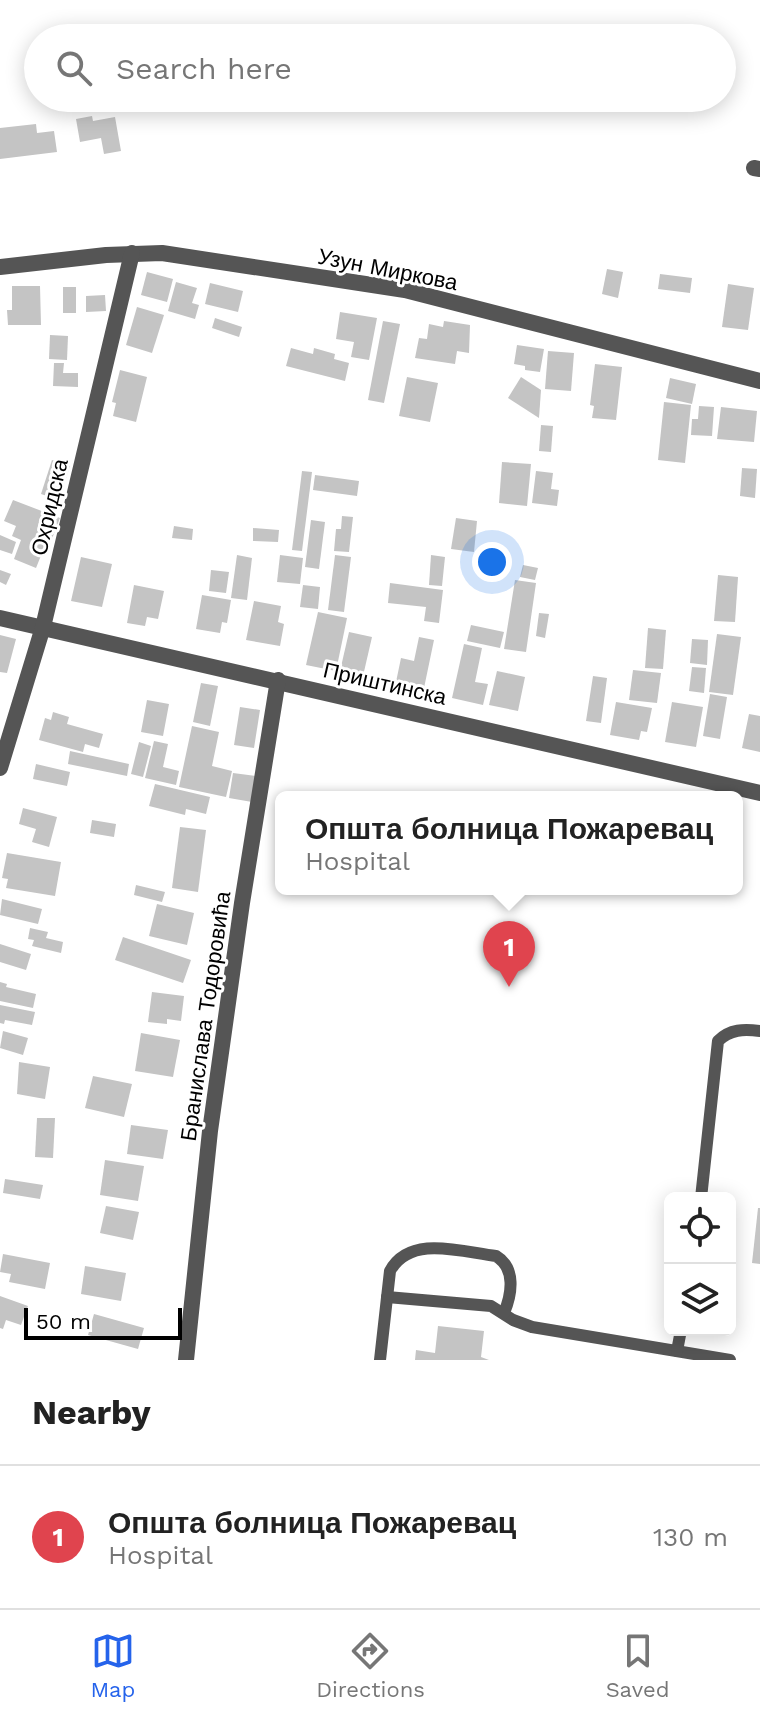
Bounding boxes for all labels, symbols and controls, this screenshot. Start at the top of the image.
search box [24,24,736,112]
icon: search [52,46,96,90]
text: Search here [116,51,292,86]
street label: Узун Миркова [316,244,461,295]
street label: Охридска [26,456,73,558]
your location [472,542,512,582]
street label: Приштинска [321,657,450,710]
popup [275,791,743,895]
text: Општа болница Пожаревац [305,811,713,846]
text: Hospital [305,846,410,876]
street label: Бранислава Тодоровића [176,889,236,1143]
pin: 1 [483,921,535,987]
map controls [664,1192,736,1336]
button: locate [664,1192,736,1264]
button: layers [664,1264,736,1336]
scale bar [24,1304,182,1340]
text: 50 m [36,1309,91,1334]
text: Nearby [32,1392,151,1432]
text: Општа болница Пожаревац [108,1505,516,1540]
text: 1 [52,1522,64,1552]
text: 130 m [653,1522,728,1552]
text: Hospital [108,1540,213,1570]
tab: Map [90,1629,135,1702]
tab: Directions [316,1629,425,1702]
tab: Saved [606,1629,670,1702]

